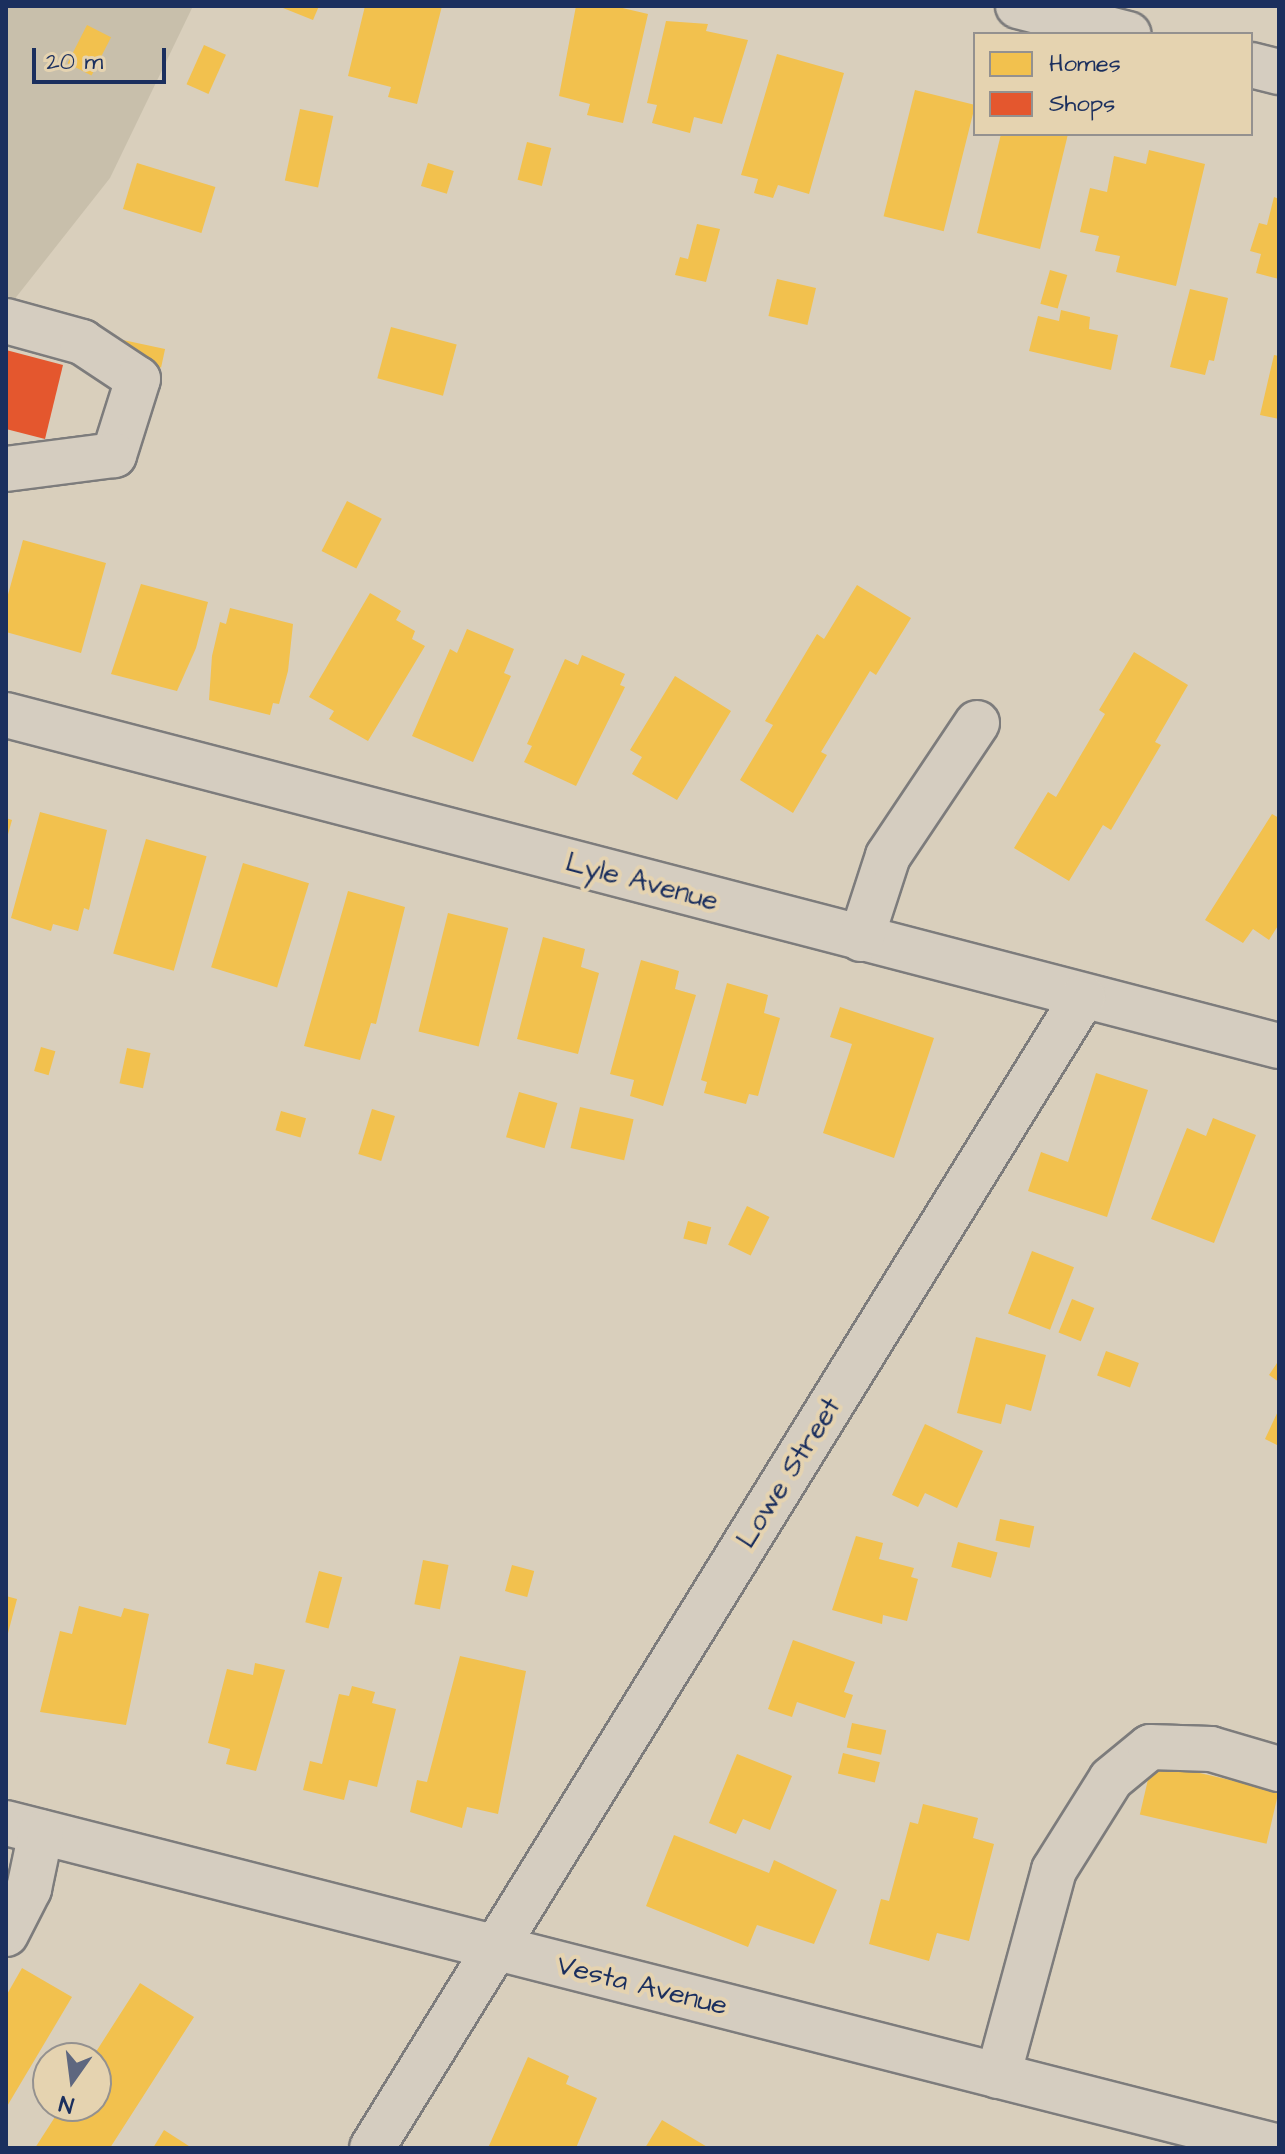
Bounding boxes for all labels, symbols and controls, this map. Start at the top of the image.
scale bar [36,32,170,82]
legend [973,32,1253,136]
text: 20 m [46,45,103,79]
text: Homes [1049,47,1121,81]
text: Shops [1049,87,1115,121]
street label: Lyle Avenue [562,846,722,918]
street label: Lowe Street [730,1392,848,1554]
street label: Vesta Avenue [553,1949,731,2023]
north arrow [32,2042,112,2122]
text: N [56,2087,77,2121]

